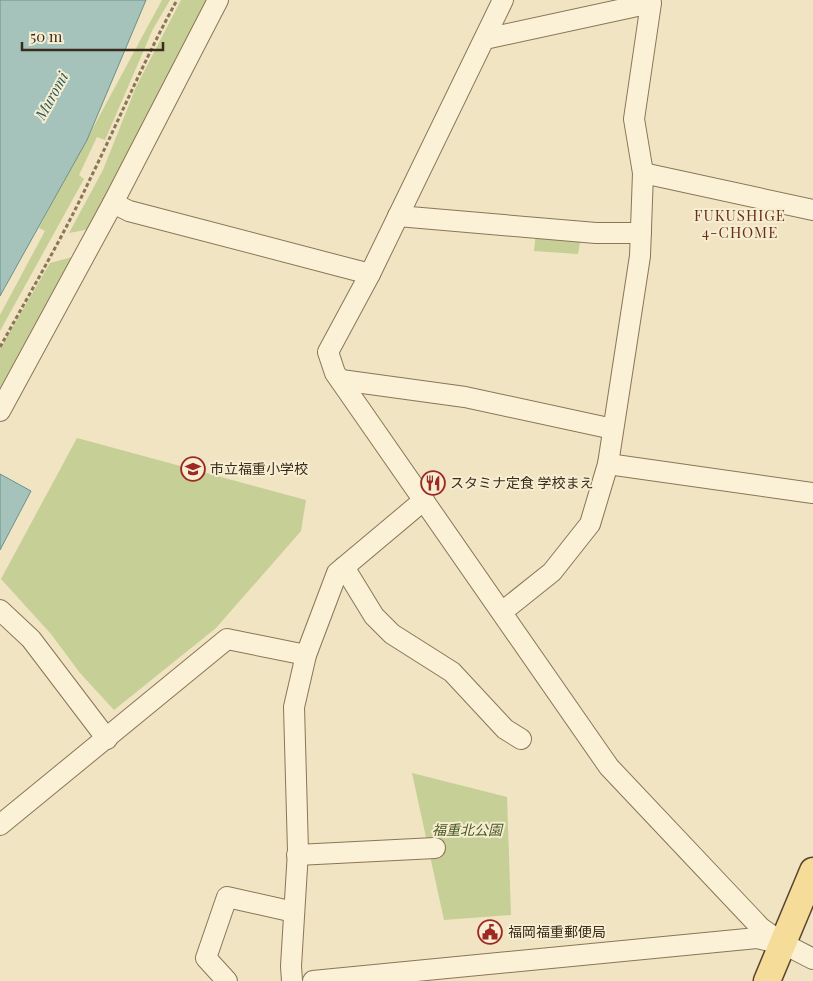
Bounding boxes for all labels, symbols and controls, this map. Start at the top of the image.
scale bar [22,20,164,52]
text: 50 m [30,26,63,46]
water label: Muromi [29,68,73,124]
district label: FUKUSHIGE 4-CHOME [694,205,786,242]
school or university icon: 市立福重小学校 [180,456,206,482]
place label: 市立福重小学校 [210,459,308,478]
restaurant icon: スタミナ定食 学校まえ [420,470,446,496]
place label: スタミナ定食 学校まえ [450,473,594,492]
park label: 福重北公園 [432,820,504,839]
public building icon: 福岡福重郵便局 [477,919,503,945]
place label: 福岡福重郵便局 [508,922,606,941]

